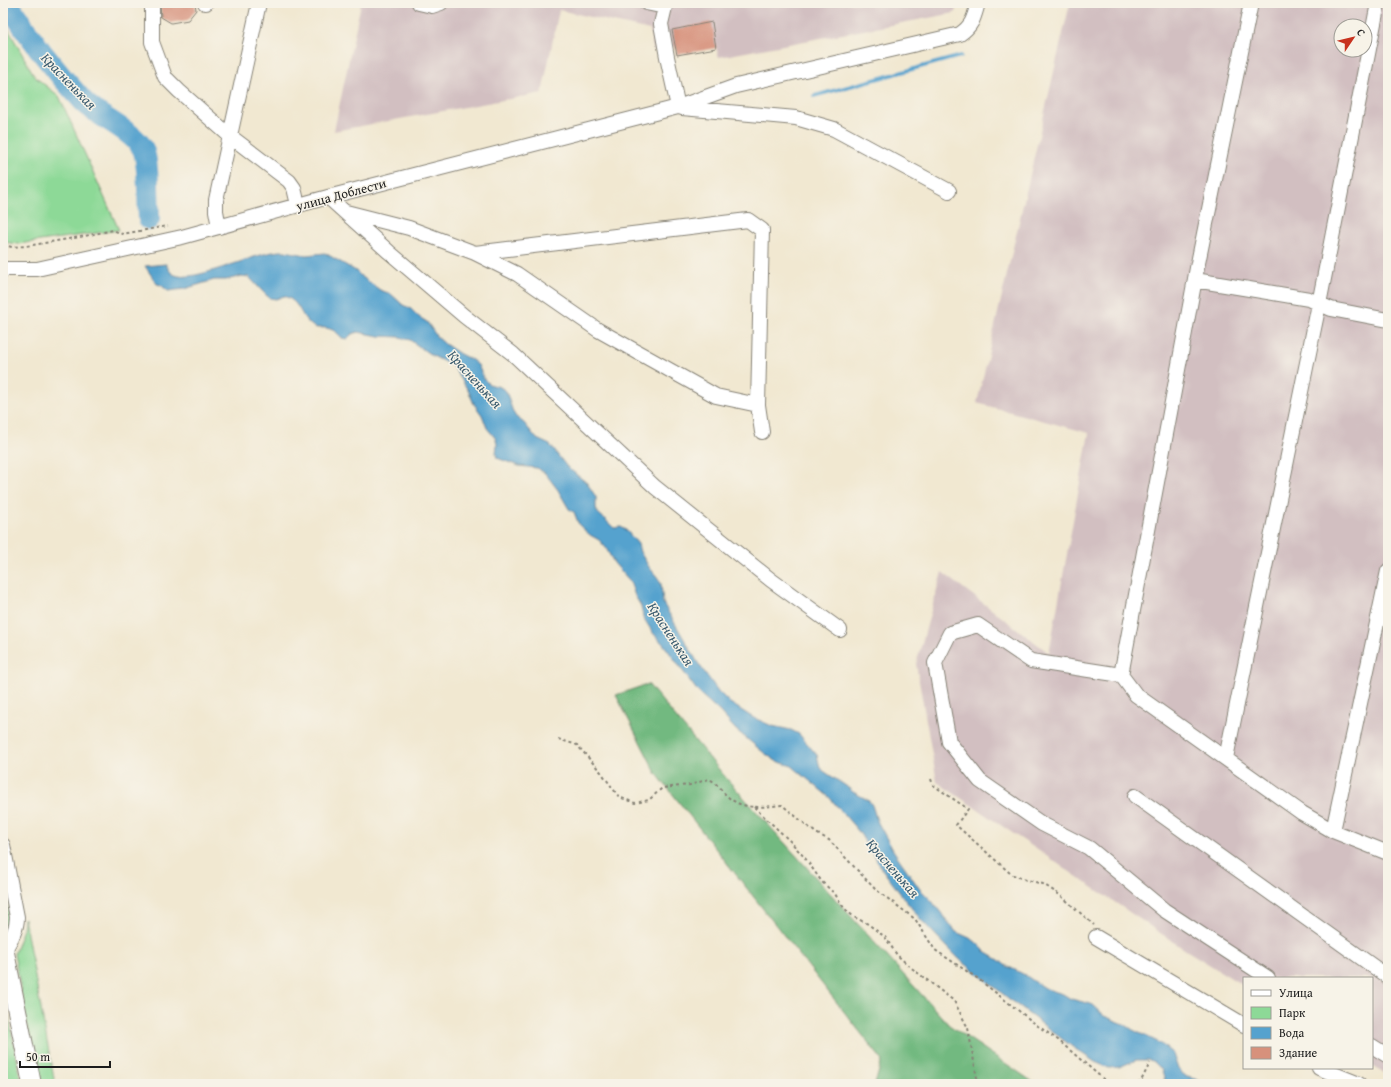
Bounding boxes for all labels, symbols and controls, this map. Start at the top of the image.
north arrow [1333,18,1373,58]
text: С [1353,25,1370,39]
water label: Красненькая [37,48,101,114]
street label: улица Доблести [293,173,389,216]
water label: Красненькая [443,345,507,413]
water label: Красненькая [643,598,699,670]
water label: Красненькая [862,834,924,902]
legend [1243,977,1373,1069]
text: Улица [1279,984,1313,1001]
text: Парк [1279,1004,1306,1021]
text: Вода [1279,1024,1304,1041]
scale bar [20,1043,110,1069]
text: Здание [1279,1044,1318,1061]
text: 50 m [26,1048,50,1065]

